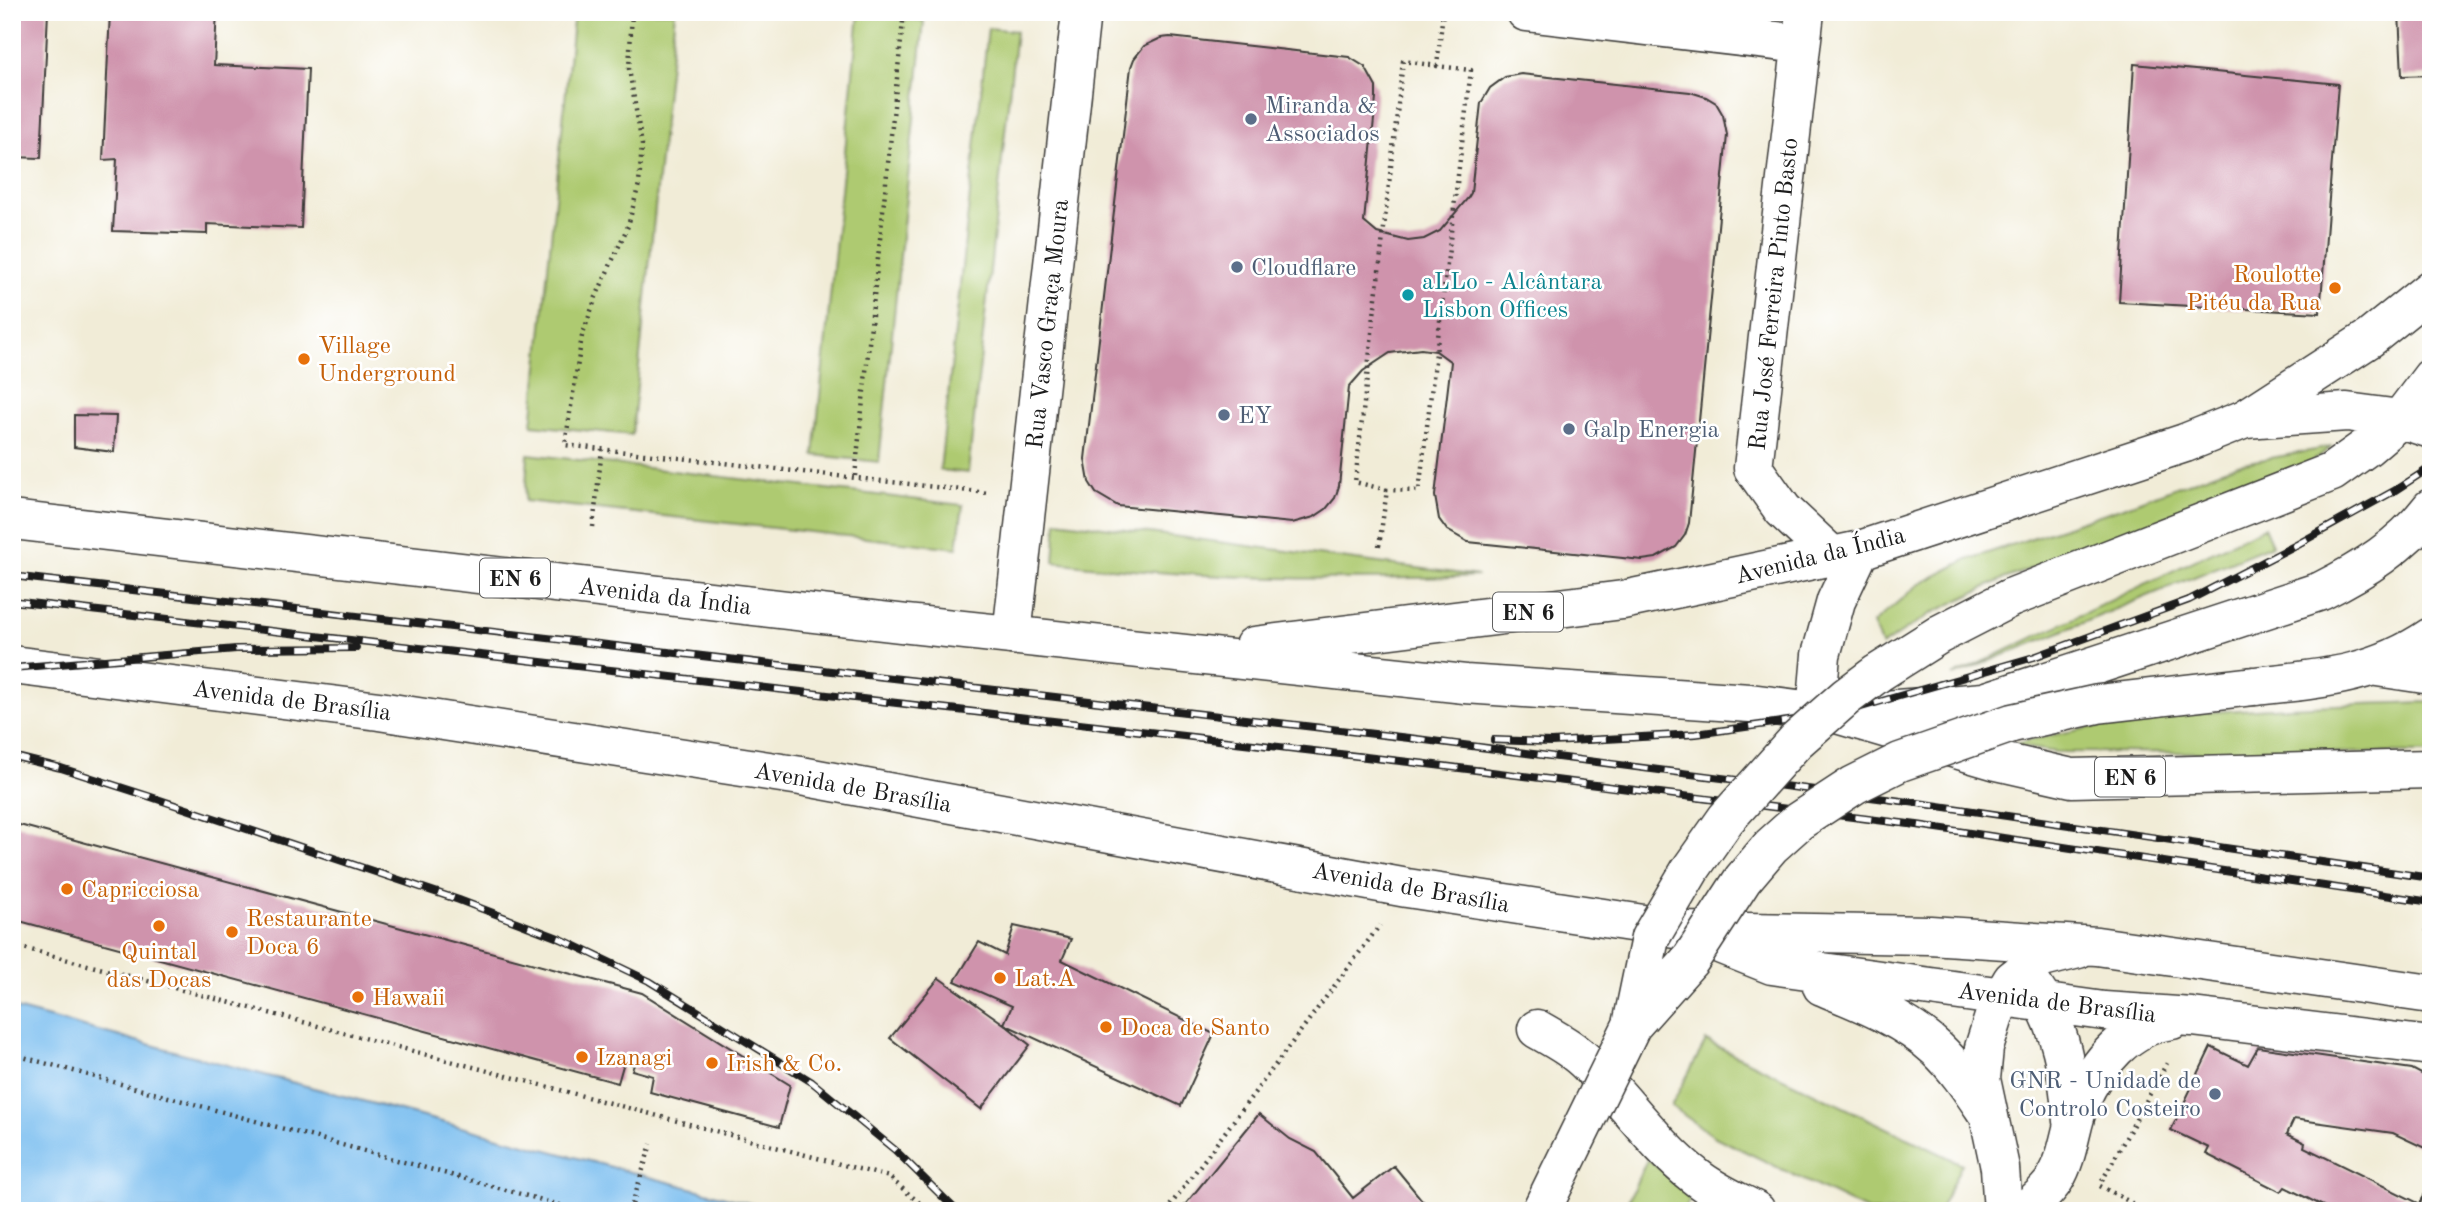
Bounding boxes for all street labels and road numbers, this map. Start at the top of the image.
street label: Rua José Ferreira Pinto Basto [1747,136,1803,452]
street label: Rua Vasco Graça Moura [1024,198,1074,450]
street label: Avenida da Índia [1732,520,1908,590]
road number: EN 6 [480,558,550,598]
street label: Avenida da Índia [577,571,753,621]
road number: EN 6 [1493,592,1563,632]
street label: Avenida de Brasília [191,678,393,726]
road number: EN 6 [2095,758,2165,796]
street label: Avenida de Brasília [752,760,953,818]
street label: Avenida de Brasília [1310,860,1511,918]
street label: Avenida de Brasília [1956,980,2158,1028]

